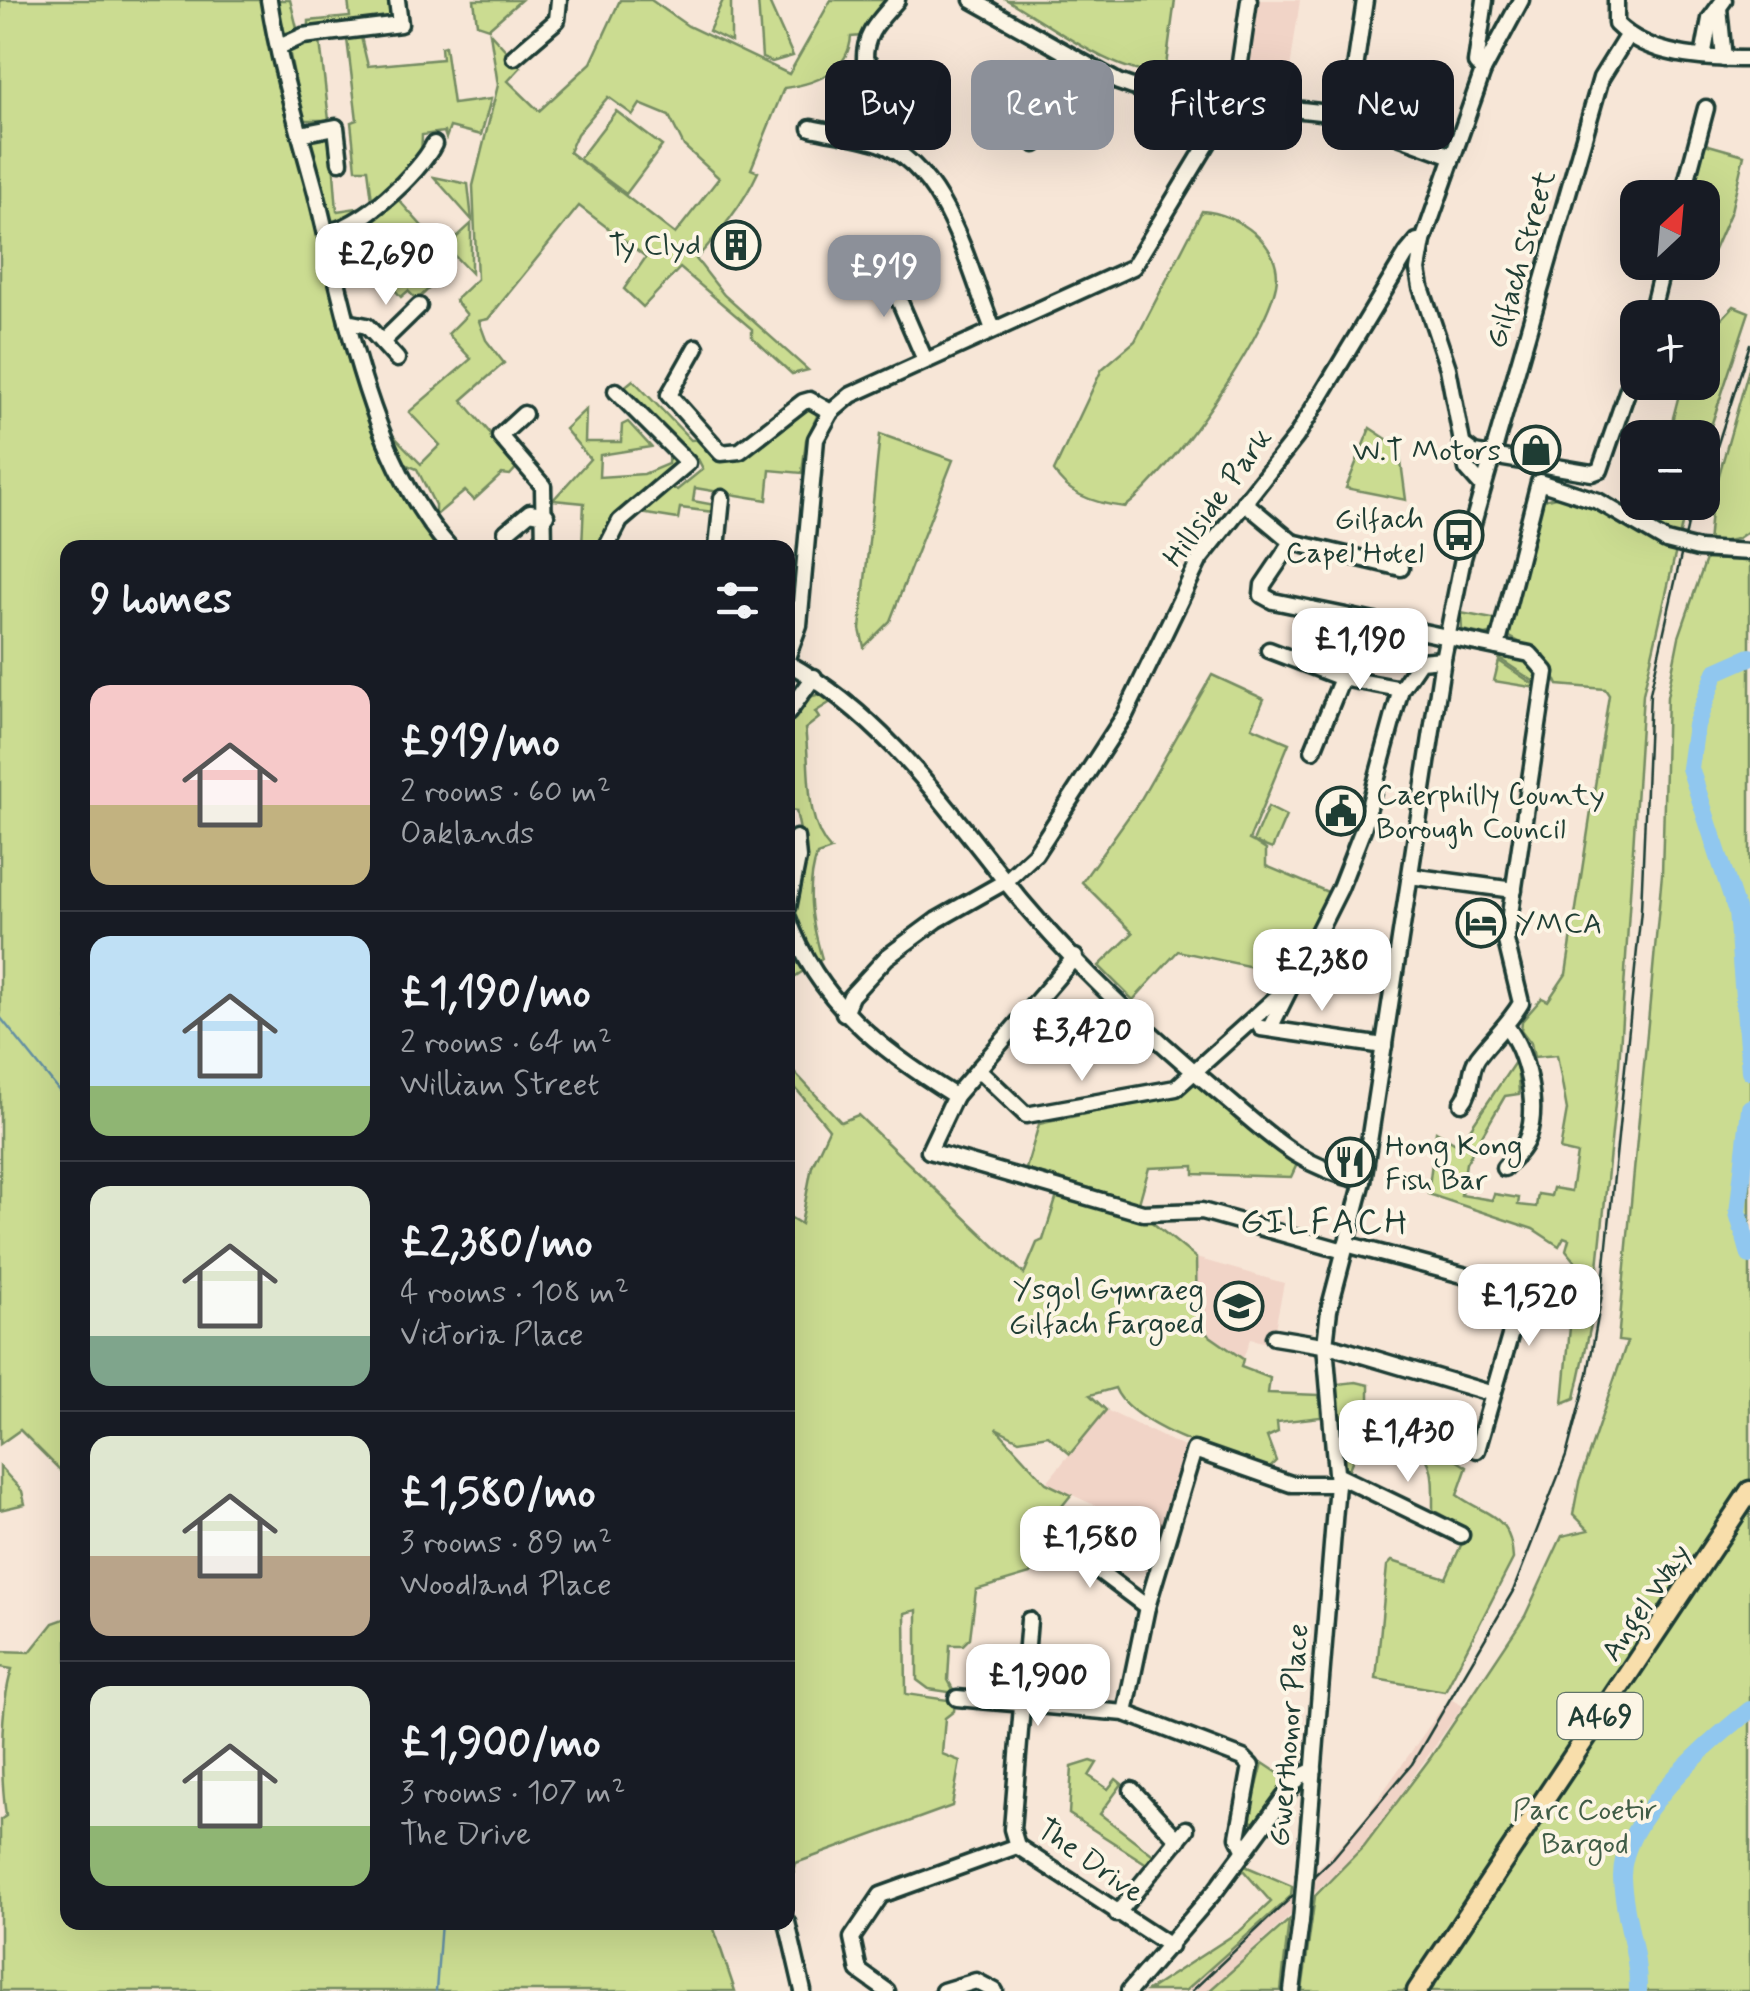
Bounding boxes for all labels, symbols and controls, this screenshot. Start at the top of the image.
chip: Buy [825,60,951,150]
chip: Rent [971,60,1114,150]
chip: Filters [1134,60,1302,150]
chip: New [1322,60,1454,150]
street label: Gilfach Street [1477,165,1566,353]
north arrow [1620,180,1720,280]
map controls [1620,180,1720,520]
building icon: Ty Clyd [710,219,762,271]
pin: £2,690 [305,223,467,308]
place label: Ty Clyd [608,227,701,266]
text: £2,690 [337,234,435,276]
pin: £919 [825,235,943,320]
text: £919 [850,246,918,288]
button: + [1620,300,1720,400]
street label: Hillside Park [1155,420,1282,575]
button: − [1620,420,1720,520]
shop icon: W.T Motors [1510,424,1562,476]
place label: W.T Motors [1352,432,1501,471]
place label: Gilfach Capel Hotel [1285,500,1424,573]
bus stop icon: Gilfach Capel Hotel [1433,509,1485,561]
text: 9 homes [90,573,232,628]
icon: filters [710,573,765,628]
pin: £1,190 [1279,608,1441,693]
text: £1,190 [1314,619,1406,661]
text: £919/mo [400,716,560,771]
icon: home [170,725,290,845]
text: 2 rooms · 60 m² [400,771,611,813]
place label: Caerphilly County Borough Council [1376,776,1605,849]
public building icon: Caerphilly County Borough Council [1315,785,1367,837]
text: Oaklands [400,813,534,855]
hotel icon: YMCA [1455,897,1507,949]
place label: YMCA [1516,905,1602,944]
pin: £2,380 [1241,929,1403,1014]
text: £2,380 [1275,940,1369,982]
text: £1,190/mo [400,967,591,1022]
icon: home [170,976,290,1096]
pin: £3,420 [1001,999,1163,1084]
text: £3,420 [1032,1010,1132,1052]
text: 2 rooms · 64 m² [400,1022,612,1064]
text: William Street [400,1064,599,1106]
place label: Hong Kong Fish Bar [1385,1127,1522,1200]
restaurant icon: Hong Kong Fish Bar [1324,1136,1376,1188]
district label: GILFACH [1240,1200,1410,1246]
text: £2,380/mo [400,1217,593,1272]
icon: home [170,1226,290,1346]
pin: £1,520 [1448,1264,1610,1349]
place label: Ysgol Gymraeg Gilfach Fargoed [1009,1271,1204,1346]
text: 4 rooms · 108 m² [400,1272,629,1314]
text: £1,520 [1480,1275,1578,1317]
school or university icon: Ysgol Gymraeg Gilfach Fargoed [1213,1280,1265,1332]
text: Victoria Place [400,1314,584,1356]
pin: £1,430 [1327,1400,1489,1485]
text: £1,430 [1361,1411,1455,1453]
text: £1,580/mo [400,1467,596,1522]
icon: home [170,1476,290,1596]
pin: £1,580 [1009,1506,1171,1591]
text: £1,580 [1042,1517,1138,1559]
text: 3 rooms · 89 m² [400,1522,612,1564]
street label: Angel Way [1592,1536,1703,1671]
text: Woodland Place [400,1564,612,1606]
street label: Gwerthonor Place [1260,1622,1319,1848]
pin: £1,900 [957,1644,1119,1729]
text: £1,900 [988,1655,1088,1697]
road number: A469 [1558,1693,1642,1739]
text: £1,900/mo [400,1717,601,1772]
icon: home [170,1726,290,1846]
text: 3 rooms · 107 m² [400,1772,625,1814]
park label: Parc Coetir Bargod [1512,1791,1658,1866]
street label: The Drive [1029,1810,1152,1912]
text: The Drive [400,1814,531,1856]

